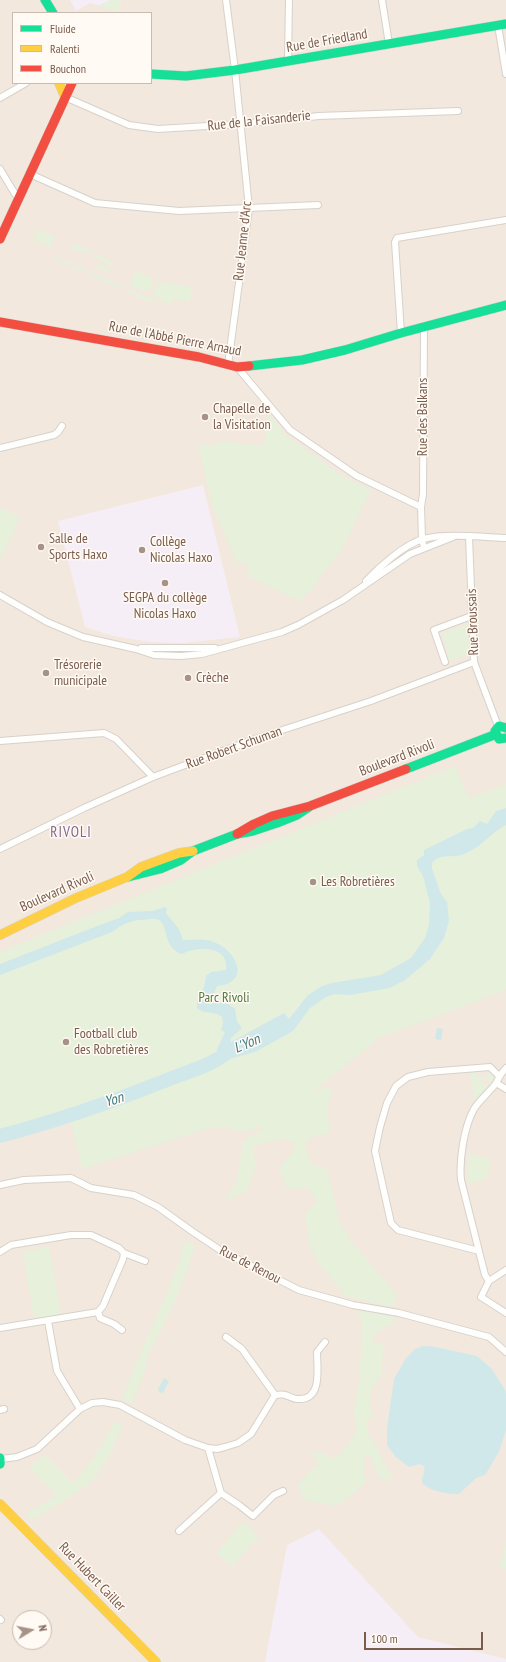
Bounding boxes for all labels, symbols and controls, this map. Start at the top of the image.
legend [12,12,152,84]
text: Fluide [50,21,76,36]
street label: Rue de Friedland [285,26,369,56]
text: Ralenti [50,41,79,56]
text: Bouchon [50,61,86,76]
street label: Rue de la Faisanderie [207,107,311,135]
street label: Rue Jeanne d'Arc [230,200,256,282]
street label: Rue de l'Abbé Pierre Arnaud [108,318,242,360]
street label: Rue des Balkans [415,378,431,456]
place label: Chapelle de la Visitation [213,401,271,434]
marker: Chapelle de la Visitation [200,412,210,422]
place label: Salle de Sports Haxo [49,531,108,564]
place label: Collège Nicolas Haxo [150,534,213,566]
marker: Salle de Sports Haxo [36,542,46,552]
marker: Collège Nicolas Haxo [137,545,147,555]
marker: SEGPA du collège Nicolas Haxo [160,578,170,588]
street label: Rue Broussais [463,588,483,656]
place label: SEGPA du collège Nicolas Haxo [123,590,207,622]
place label: Trésorerie municipale [54,657,107,690]
marker: Trésorerie municipale [41,668,51,678]
place label: Crèche [196,670,229,686]
marker: Crèche [183,673,193,683]
street label: Rue Robert Schuman [184,723,284,773]
street label: Boulevard Rivoli [357,736,437,780]
district label: RIVOLI [50,824,92,842]
street label: Boulevard Rivoli [18,868,96,916]
place label: Les Robretières [321,874,395,890]
marker: Les Robretières [308,877,318,887]
park label: Parc Rivoli [199,990,249,1006]
place label: Football club des Robretières [74,1026,148,1058]
water label: L'Yon [231,1030,263,1058]
marker: Football club des Robretières [61,1037,71,1047]
water label: Yon [102,1089,126,1111]
street label: Rue de Renou [217,1242,283,1288]
street label: Rue Hubert Cailler [55,1539,129,1615]
north arrow [12,1610,52,1650]
text: N [35,1624,50,1632]
scale bar [366,1624,485,1650]
text: 100 m [371,1631,398,1646]

